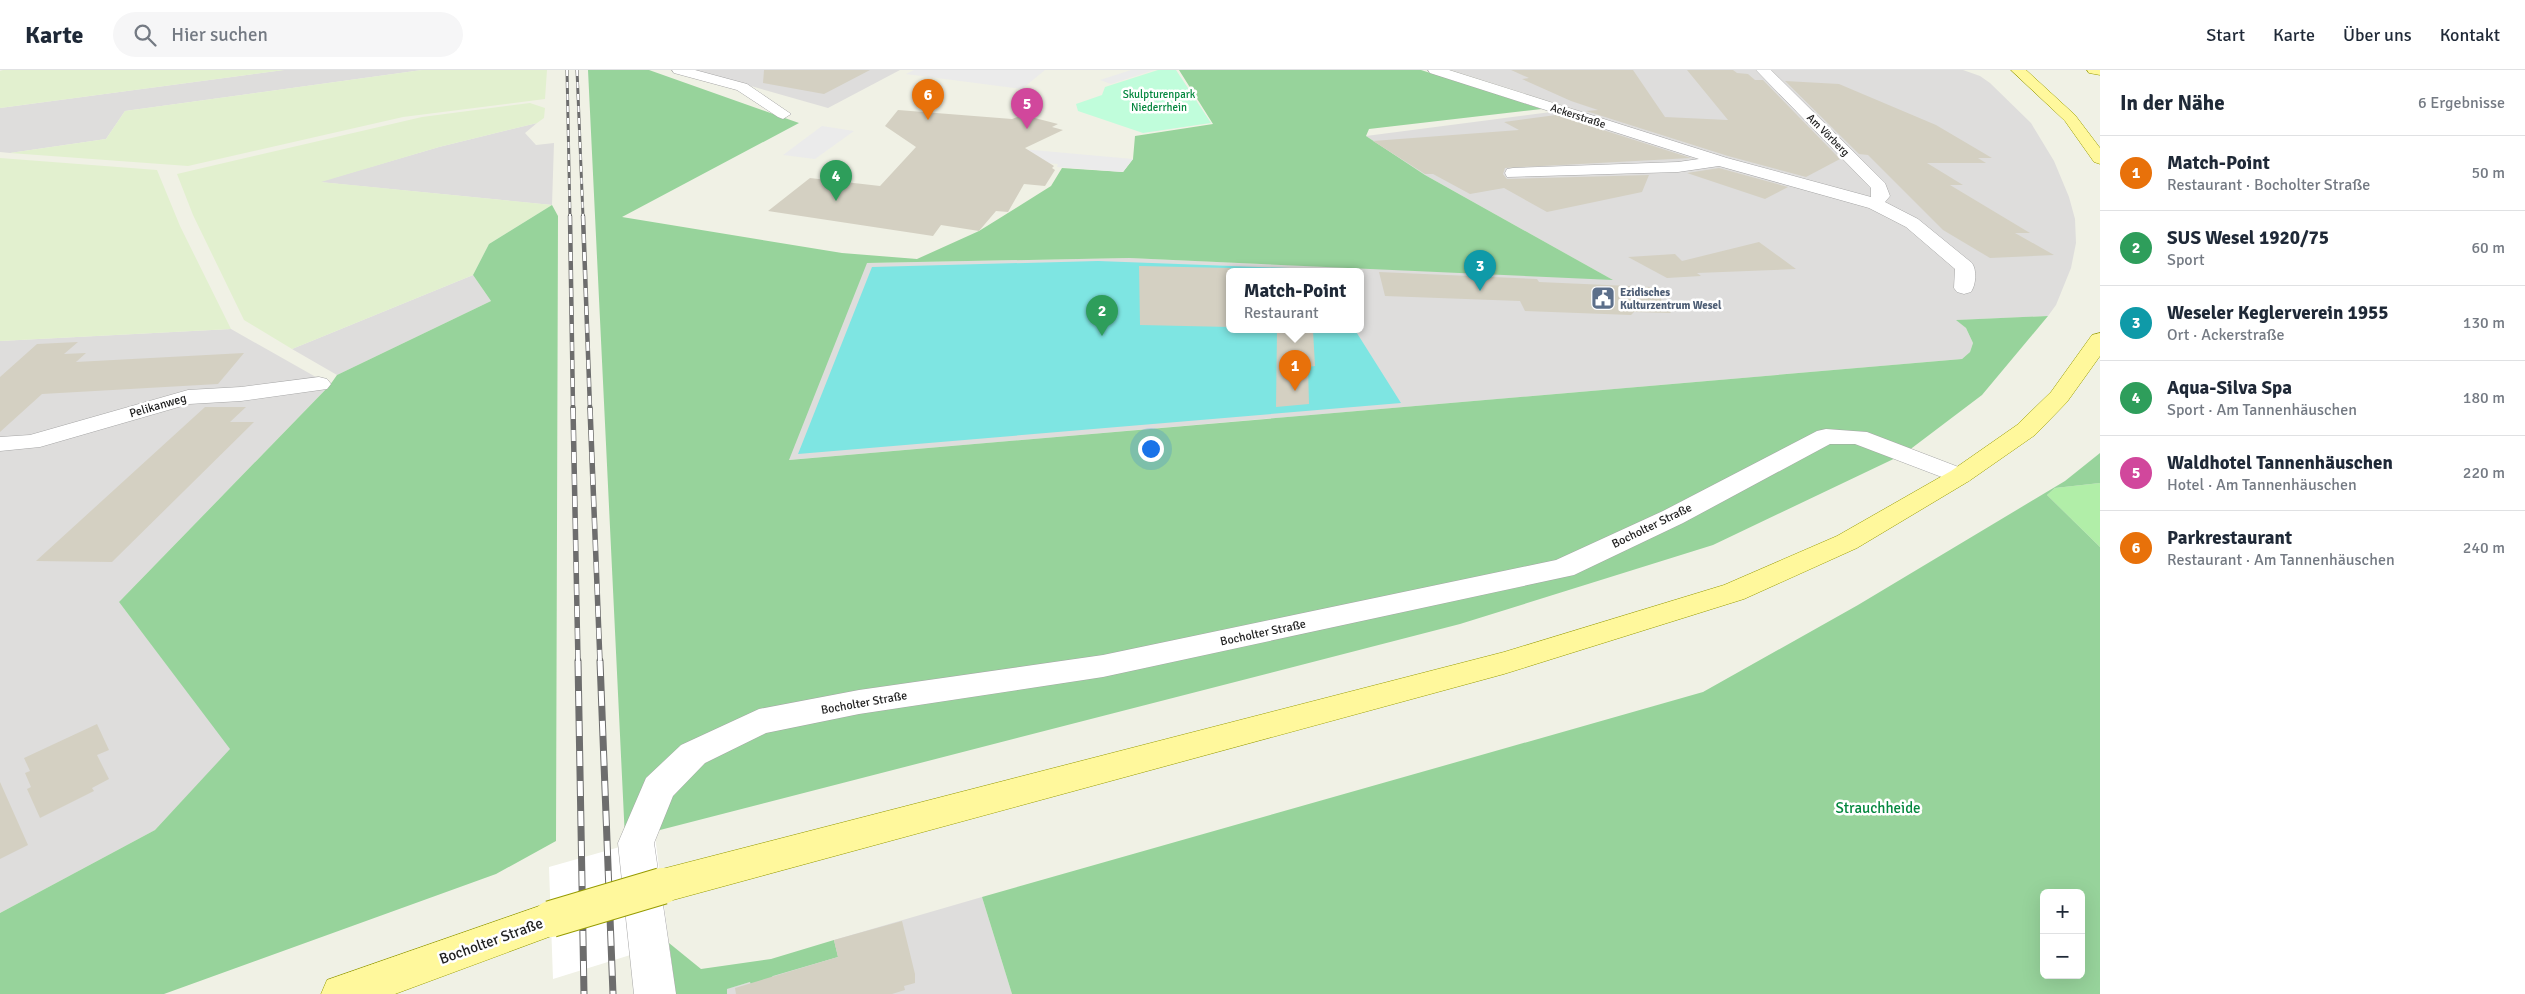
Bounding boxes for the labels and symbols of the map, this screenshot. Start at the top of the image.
pin: 6 [912,79,944,120]
pin: 5 [1011,88,1043,129]
park label: Skulpturenpark Niederrhein [1123,88,1196,114]
street label: Ackerstraße [1549,101,1607,131]
street label: Am Vörberg [1804,111,1852,159]
pin: 4 [820,160,852,201]
pin: 3 [1464,250,1496,291]
public building icon: Ezidisches Kulturzentrum Wesel [1590,285,1616,311]
place label: Ezidisches Kulturzentrum Wesel [1620,286,1722,312]
pin: 2 [1086,295,1118,336]
pin: 1 [1279,350,1311,391]
street label: Pelikanweg [128,391,188,421]
your location [1138,436,1164,462]
street label: Bocholter Straße [1610,500,1694,552]
street label: Bocholter Straße [1219,617,1307,649]
street label: Bocholter Straße [820,688,908,718]
park label: Strauchheide [1835,799,1921,817]
street label: Bocholter Straße [437,914,545,968]

